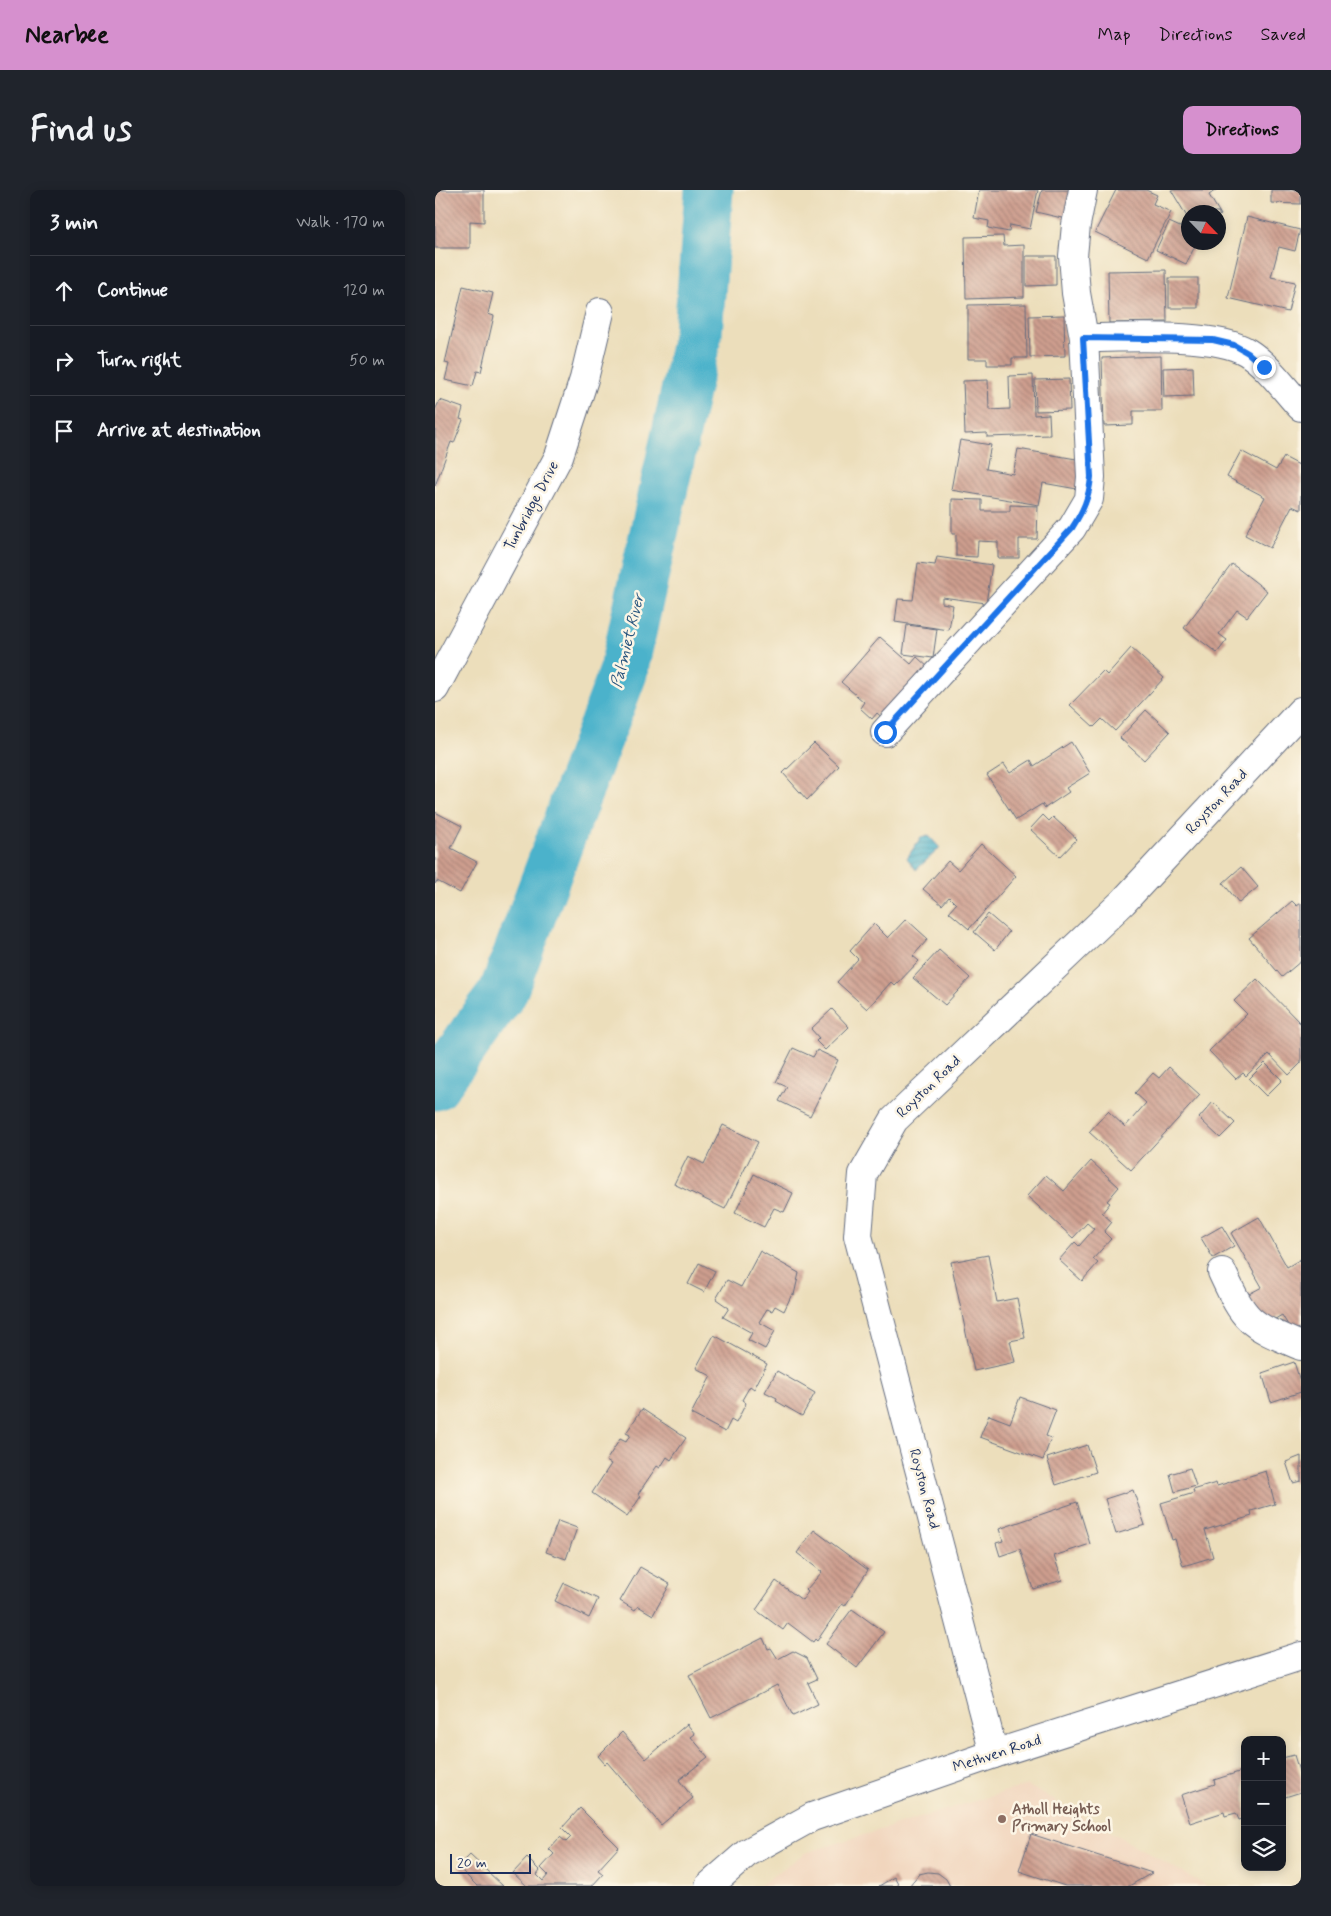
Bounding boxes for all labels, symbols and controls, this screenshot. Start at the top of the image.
text: Nearbee [25,20,109,51]
text: Map [1098,23,1131,47]
text: Directions [1159,23,1233,47]
text: Saved [1261,23,1306,47]
button: Directions [1183,106,1301,154]
text: Find us [30,107,132,153]
north arrow [1181,205,1226,250]
text: 3 min [50,209,98,237]
text: Walk · 170 m [296,212,385,233]
icon: ahead [50,277,78,305]
text: Continue [97,278,168,303]
text: 120 m [343,280,385,301]
icon: right [50,347,78,375]
text: Turn right [97,348,181,373]
text: 50 m [349,350,385,371]
route end [1253,356,1276,379]
icon: arrive [50,417,78,445]
text: Arrive at destination [97,418,261,443]
street label: Tunbridge Drive [500,457,565,555]
water label: Palmiet River [606,590,650,690]
route start [874,721,897,744]
street label: Royston Road [1182,765,1252,839]
street label: Royston Road [892,1051,966,1123]
street label: Royston Road [904,1447,944,1531]
street label: Methven Road [950,1730,1044,1778]
map controls [1241,1736,1286,1871]
button: + [1241,1736,1286,1781]
button: − [1241,1781,1286,1826]
place label: Atholl Heights Primary School [1012,1800,1111,1837]
marker: Atholl Heights Primary School [996,1813,1008,1825]
button: layers [1241,1826,1286,1871]
scale bar [450,1851,531,1874]
text: 20 m [457,1854,487,1872]

